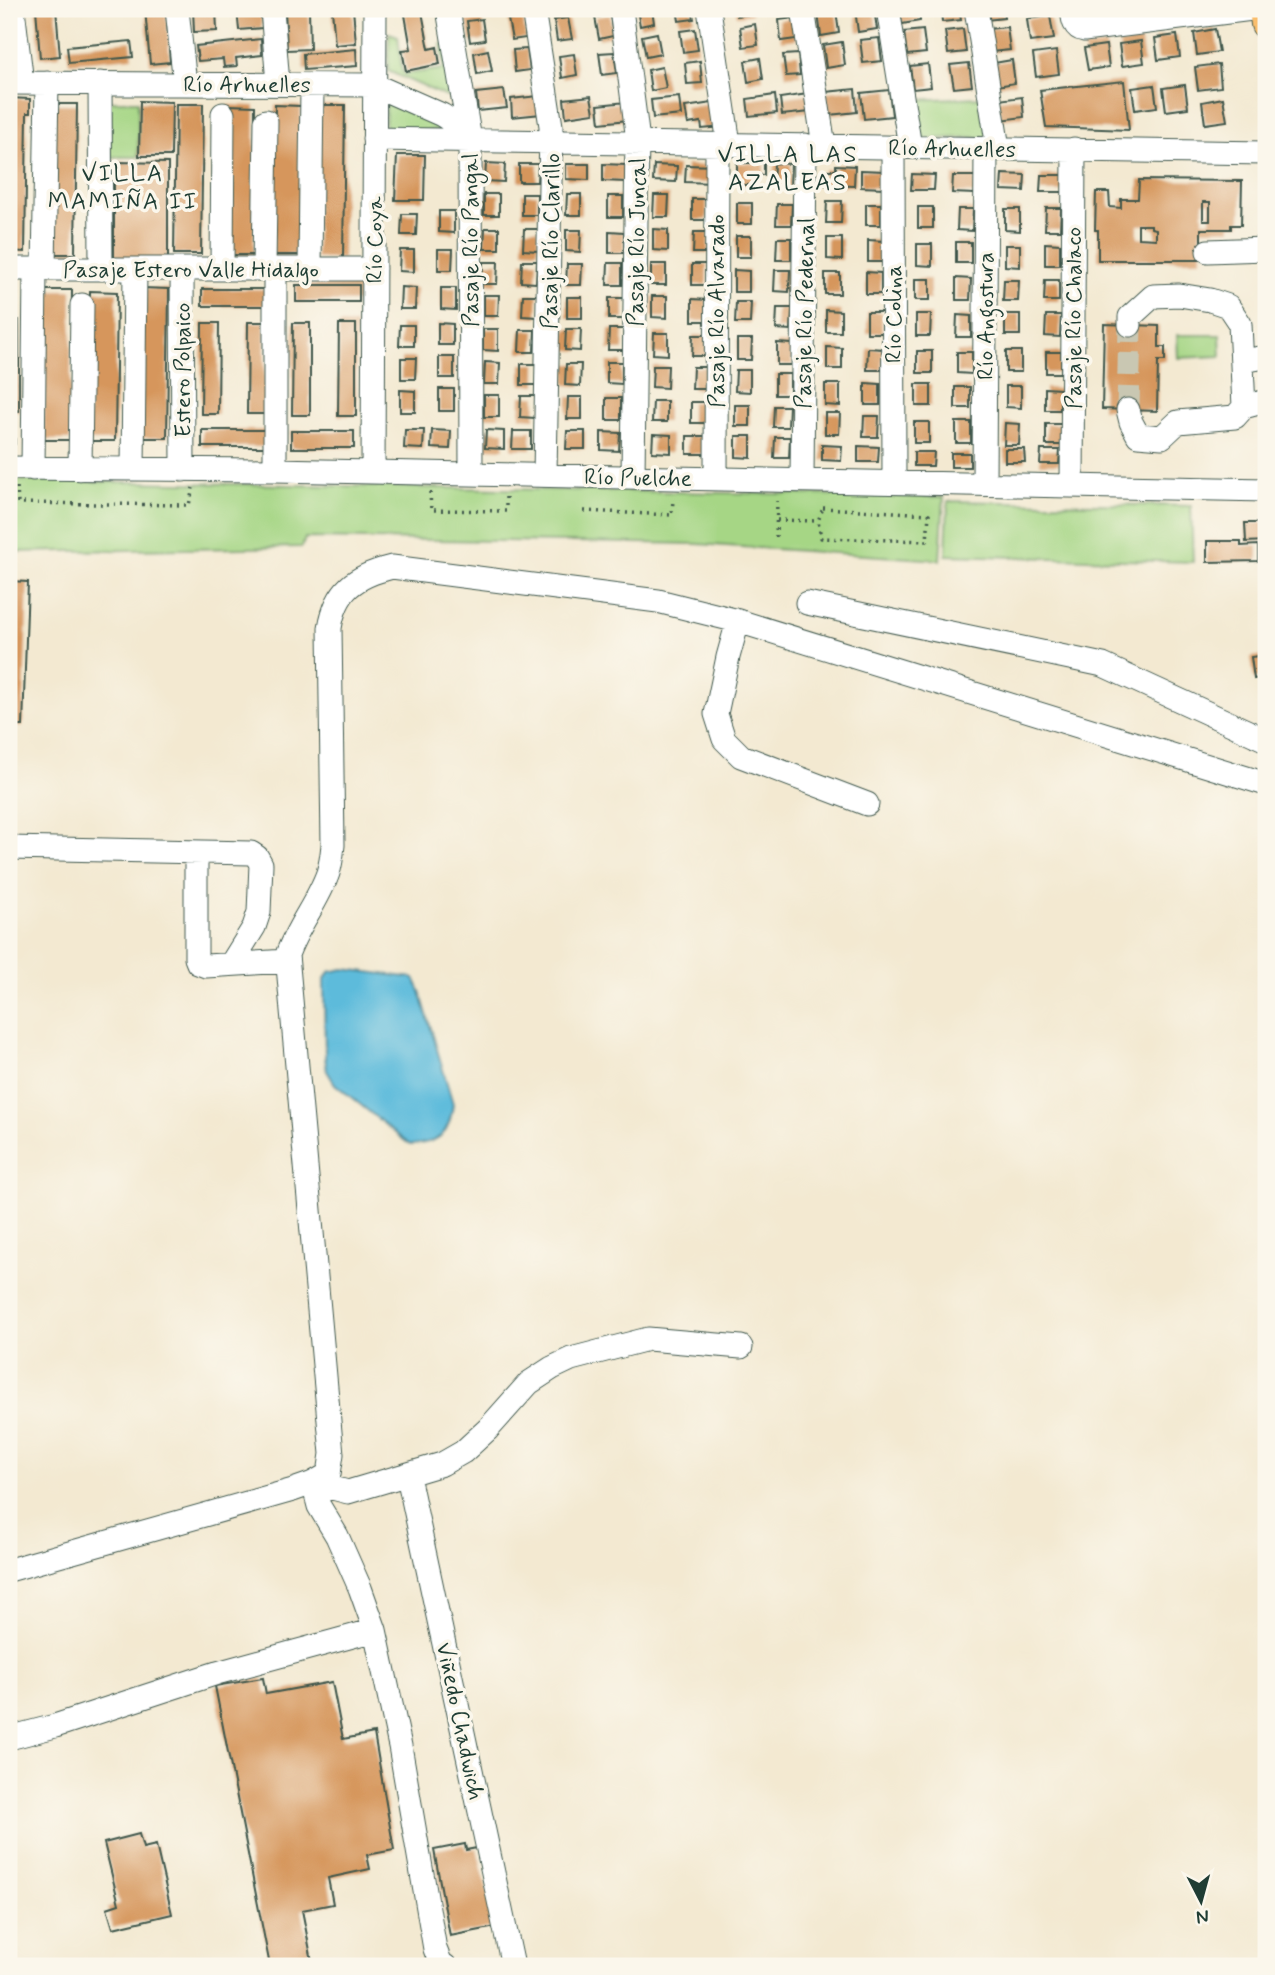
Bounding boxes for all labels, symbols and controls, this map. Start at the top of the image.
street label: Río Arhuelles [183,71,311,101]
street label: Río Arhuelles [888,134,1016,166]
district label: VILLA LAS AZALEAS [717,140,859,199]
street label: Pasaje Río Pangal [457,153,489,327]
street label: Pasaje Río Clarillo [535,153,569,329]
street label: Pasaje Río Juncal [622,157,654,327]
district label: VILLA MAMIÑA II [48,159,198,218]
street label: Río Coya [361,196,391,284]
street label: Pasaje Río Alvarado [703,214,733,408]
street label: Pasaje Río Pedernal [789,217,823,409]
street label: Pasaje Río Chalaco [1060,227,1090,409]
street label: Río Angostura [972,252,1004,380]
street label: Pasaje Estero Valle Hidalgo [63,256,319,286]
street label: Río Colina [880,265,910,363]
street label: Estero Polpaico [169,303,199,437]
street label: Río Puelche [584,463,692,495]
street label: Viñedo Chadwich [428,1640,490,1803]
north arrow [1166,1867,1236,1937]
text: N [1195,1903,1210,1930]

